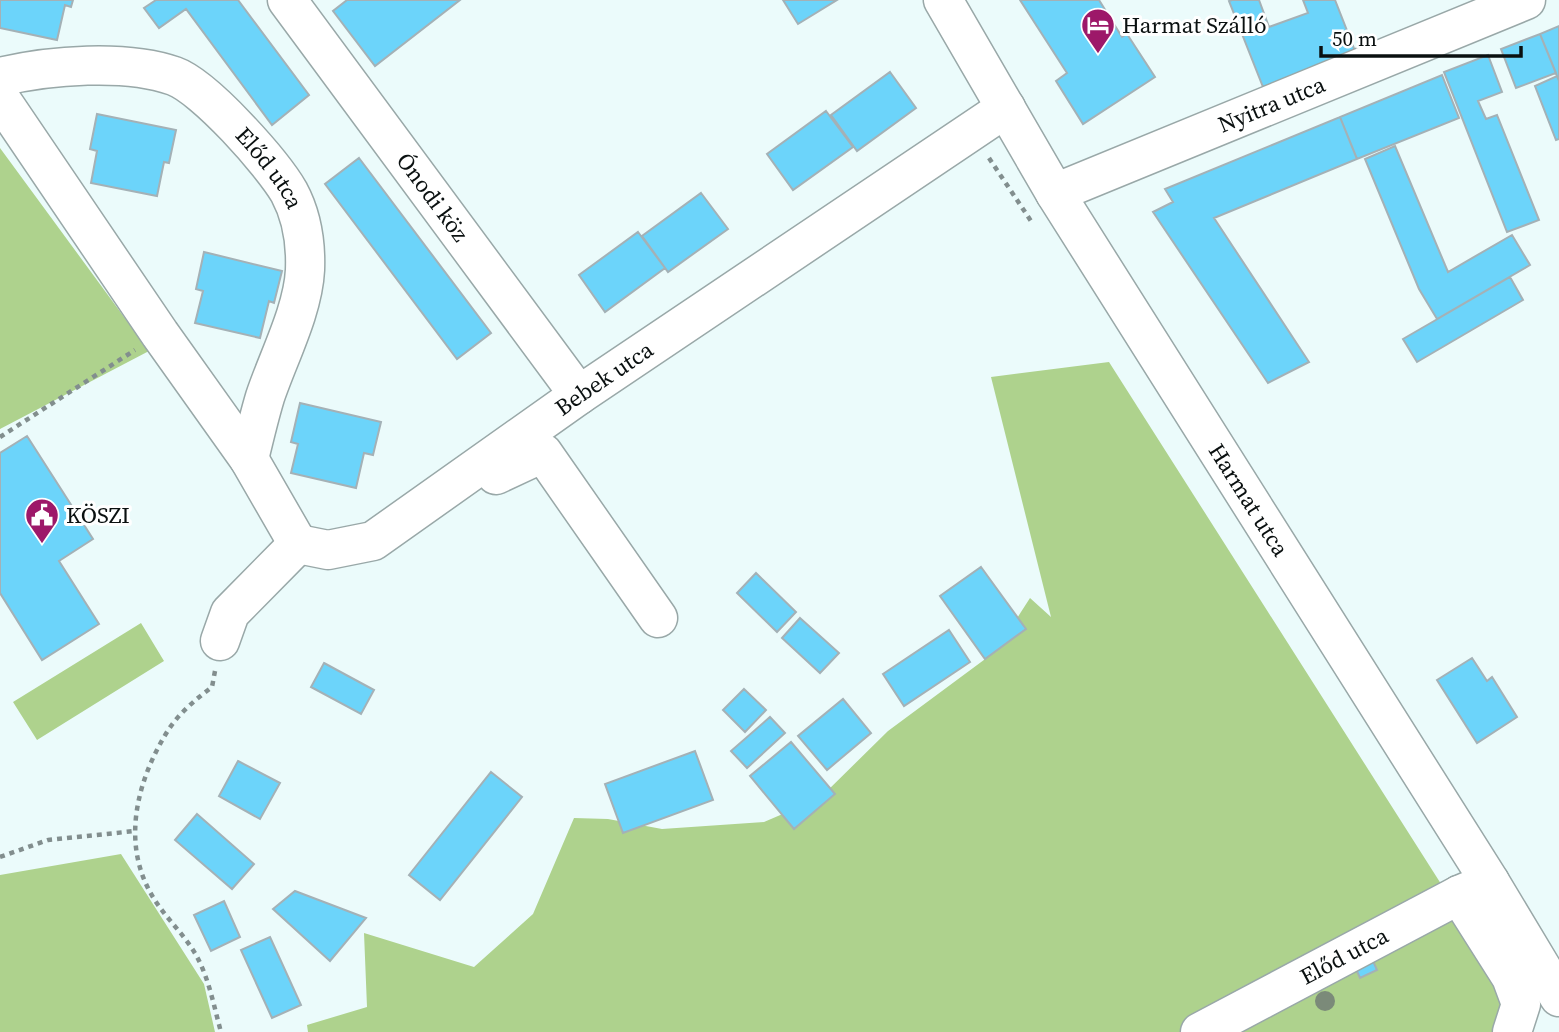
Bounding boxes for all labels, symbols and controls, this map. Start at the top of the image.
hotel icon: Harmat Szálló [1079,6,1117,55]
place label: Harmat Szálló [1122,9,1267,41]
scale bar [1321,14,1520,58]
text: 50 m [1332,24,1377,53]
street label: Nyitra utca [1213,68,1330,140]
street label: Előd utca [228,120,311,214]
street label: Ónodi köz [389,146,476,248]
street label: Bebek utca [548,333,660,423]
street label: Harmat utca [1201,437,1297,563]
public building icon: KÖSZI [23,496,61,545]
place label: KÖSZI [66,499,130,531]
street label: Előd utca [1294,919,1394,992]

